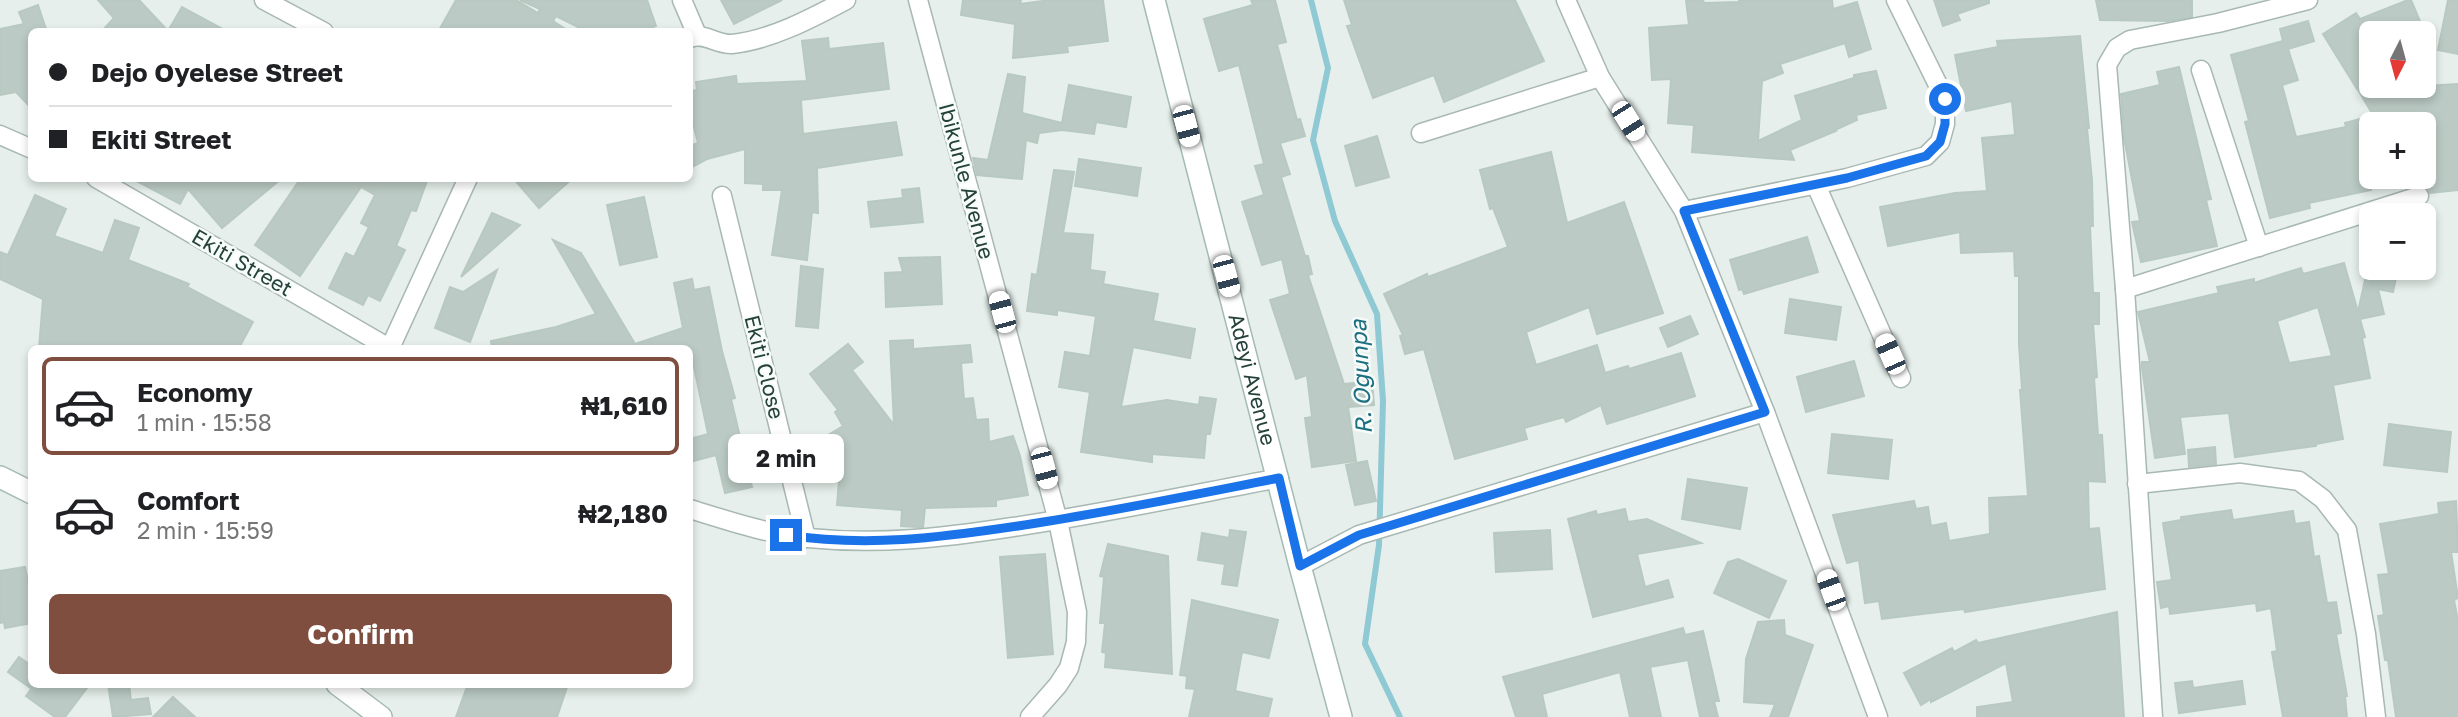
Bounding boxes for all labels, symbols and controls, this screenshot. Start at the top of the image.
north arrow [2359,21,2436,98]
map controls [2359,21,2436,280]
text: Dejo Oyelese Street [91,57,343,88]
route start [1929,83,1961,115]
car [1608,98,1649,144]
street label: Ibikunle Avenue [934,100,1000,262]
car [1171,103,1202,149]
button: + [2359,112,2436,189]
text: Ekiti Street [91,124,232,155]
button: − [2359,203,2436,280]
street label: Ekiti Street [188,223,297,301]
car [1211,253,1242,299]
car [987,289,1018,335]
street label: Adeyi Avenue [1223,311,1282,448]
street label: Ekiti Close [740,312,790,421]
water label: R. Ogunpa [1343,318,1377,435]
car [1872,331,1909,377]
icon: car [53,375,116,438]
text: Economy [137,377,253,408]
text: ₦1,610 [581,390,668,421]
text: 1 min · 15:58 [137,408,272,436]
callout: 2 min [728,434,844,482]
text: 2 min [756,444,816,472]
car [1029,445,1060,491]
icon: car [53,483,116,546]
text: Comfort [137,485,240,516]
text: ₦2,180 [578,498,668,529]
text: 2 min · 15:59 [137,516,274,544]
route end [770,519,802,551]
car [1814,567,1849,613]
button: Confirm [49,594,672,674]

